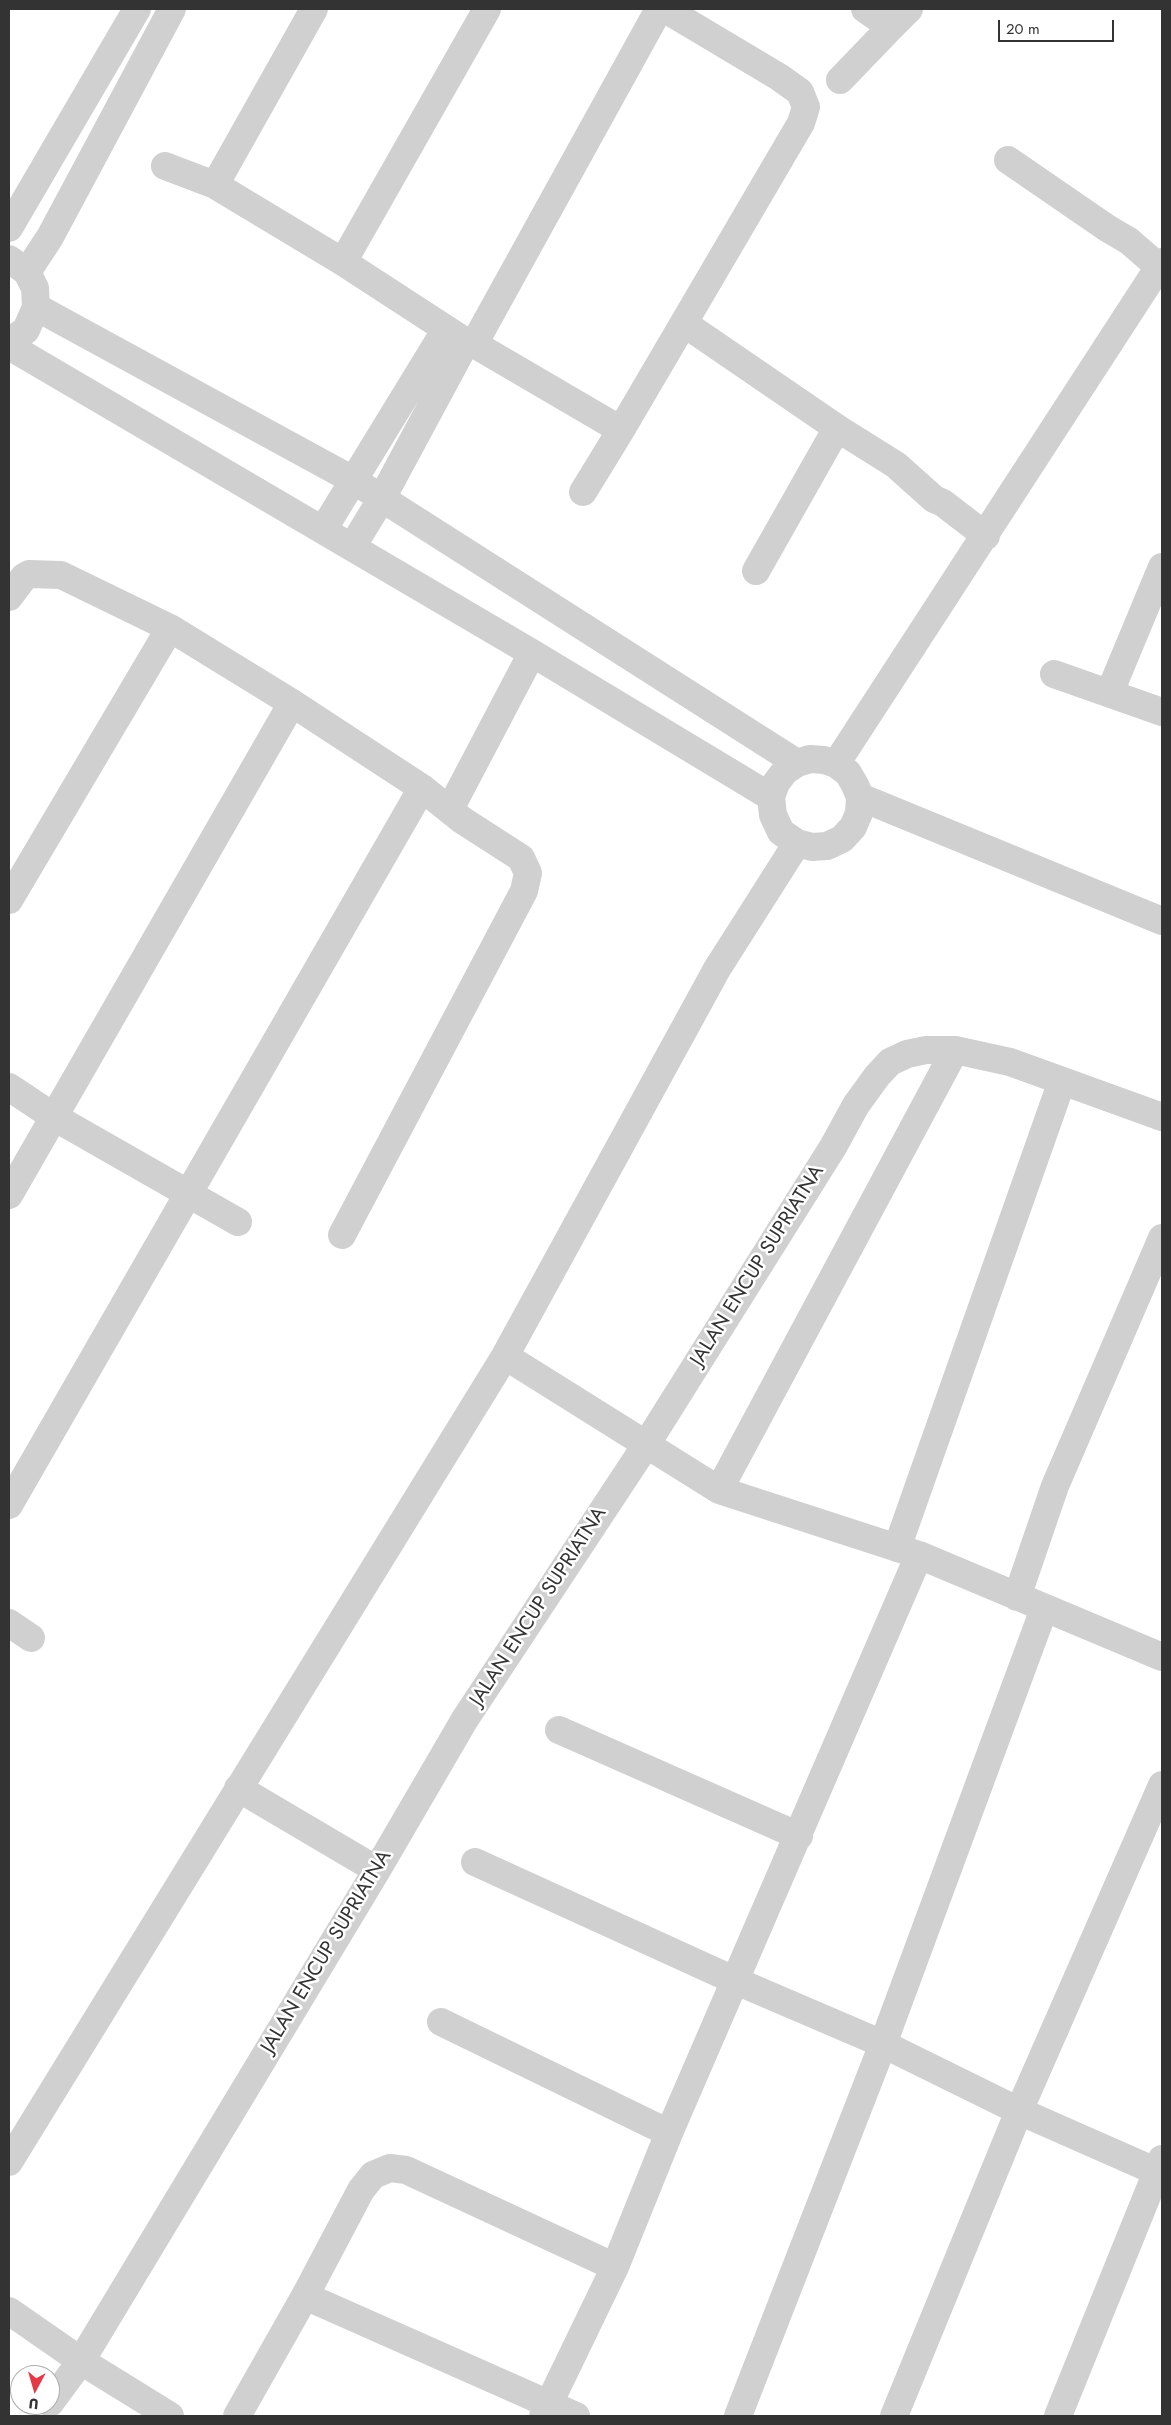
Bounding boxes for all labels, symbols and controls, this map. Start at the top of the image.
scale bar [1001,10,1117,42]
text: 20 m [1006,18,1040,40]
street label: JALAN ENCUP SUPRIATNA [686,1161,830,1371]
street label: JALAN ENCUP SUPRIATNA [466,1503,612,1711]
street label: JALAN ENCUP SUPRIATNA [257,1846,397,2058]
north arrow [10,2365,60,2415]
text: U [28,2393,39,2414]

